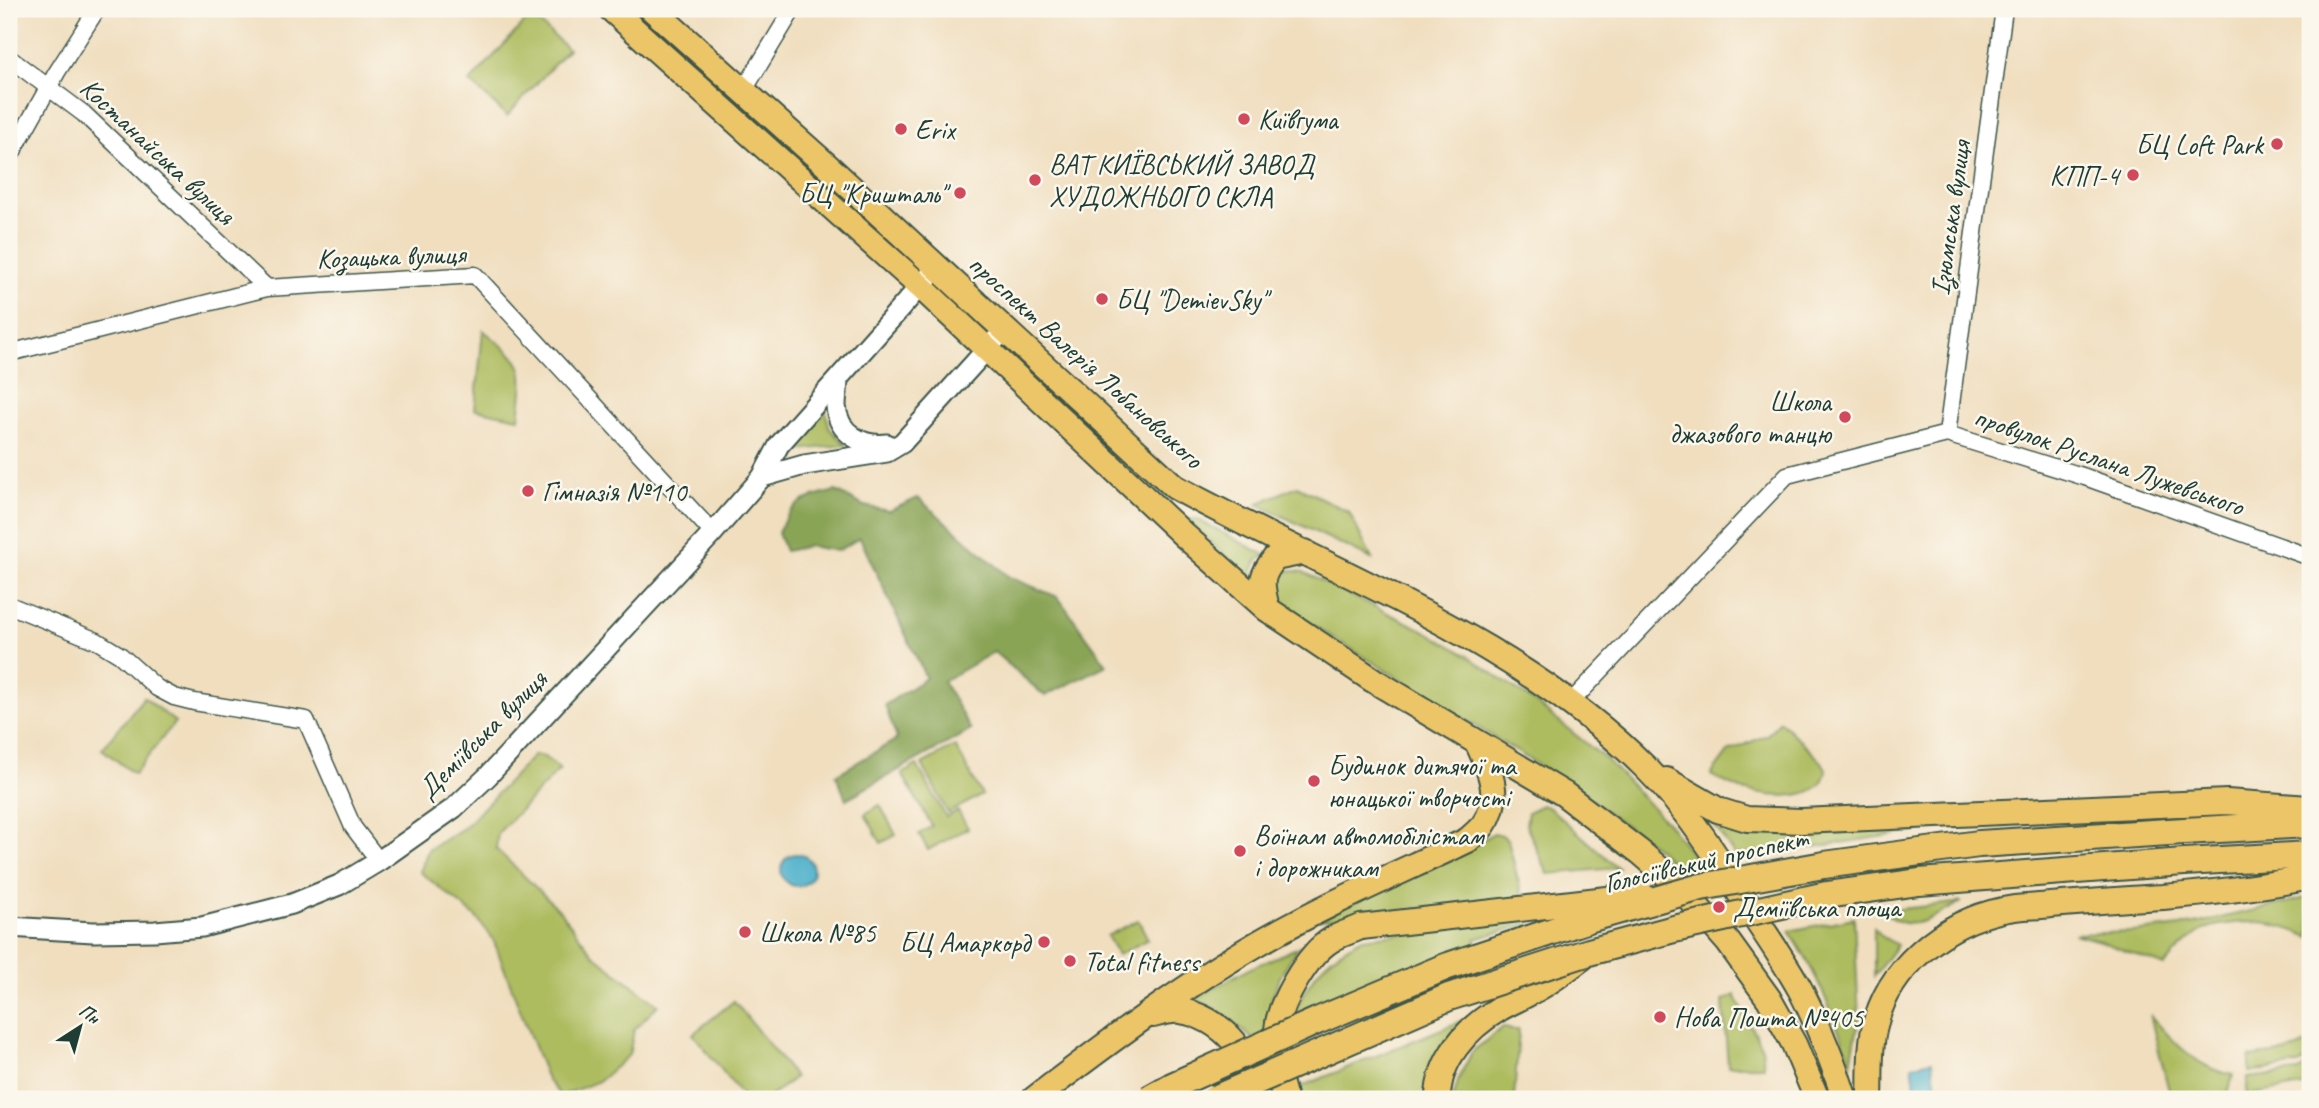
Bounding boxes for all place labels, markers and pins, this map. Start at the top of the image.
place label: Київгума [1258,102,1339,137]
marker: Київгума [1236,111,1252,127]
place label: Erix [915,112,957,147]
marker: Erix [893,121,909,137]
place label: БЦ Loft Park [2136,127,2265,162]
marker: БЦ Loft Park [2269,136,2285,152]
place label: ВАТ КИЇВСЬКИЙ ЗАВОД ХУДОЖНЬОГО СКЛА [1049,147,1316,214]
place label: КПП-4 [2050,158,2121,193]
marker: КПП-4 [2125,167,2141,183]
marker: ВАТ КИЇВСЬКИЙ ЗАВОД ХУДОЖНЬОГО СКЛА [1027,172,1043,188]
place label: БЦ "Кришталь" [799,176,951,211]
marker: БЦ "Кришталь" [952,185,968,201]
place label: БЦ "DemievSky" [1116,282,1272,317]
marker: БЦ "DemievSky" [1094,291,1110,307]
place label: Школа джазового танцю [1669,384,1833,451]
marker: Школа джазового танцю [1837,409,1853,425]
place label: Гімназія №110 [542,474,689,509]
marker: Гімназія №110 [520,483,536,499]
place label: Будинок дитячої та юнацької творчості [1328,748,1518,815]
marker: Будинок дитячої та юнацької творчості [1306,773,1322,789]
place label: Воїнам автомобілістам і дорожникам [1254,818,1486,885]
marker: Воїнам автомобілістам і дорожникам [1232,843,1248,859]
place label: Деміївська площа [1733,890,1902,925]
marker: Деміївська площа [1711,899,1727,915]
place label: Школа №85 [759,915,877,950]
marker: Школа №85 [737,924,753,940]
place label: БЦ Амаркорд [900,925,1033,960]
marker: БЦ Амаркорд [1036,934,1052,950]
place label: Total fitness [1084,944,1202,979]
marker: Total fitness [1062,953,1078,969]
place label: Нова Пошта №405 [1674,1000,1865,1035]
marker: Нова Пошта №405 [1652,1009,1668,1025]

